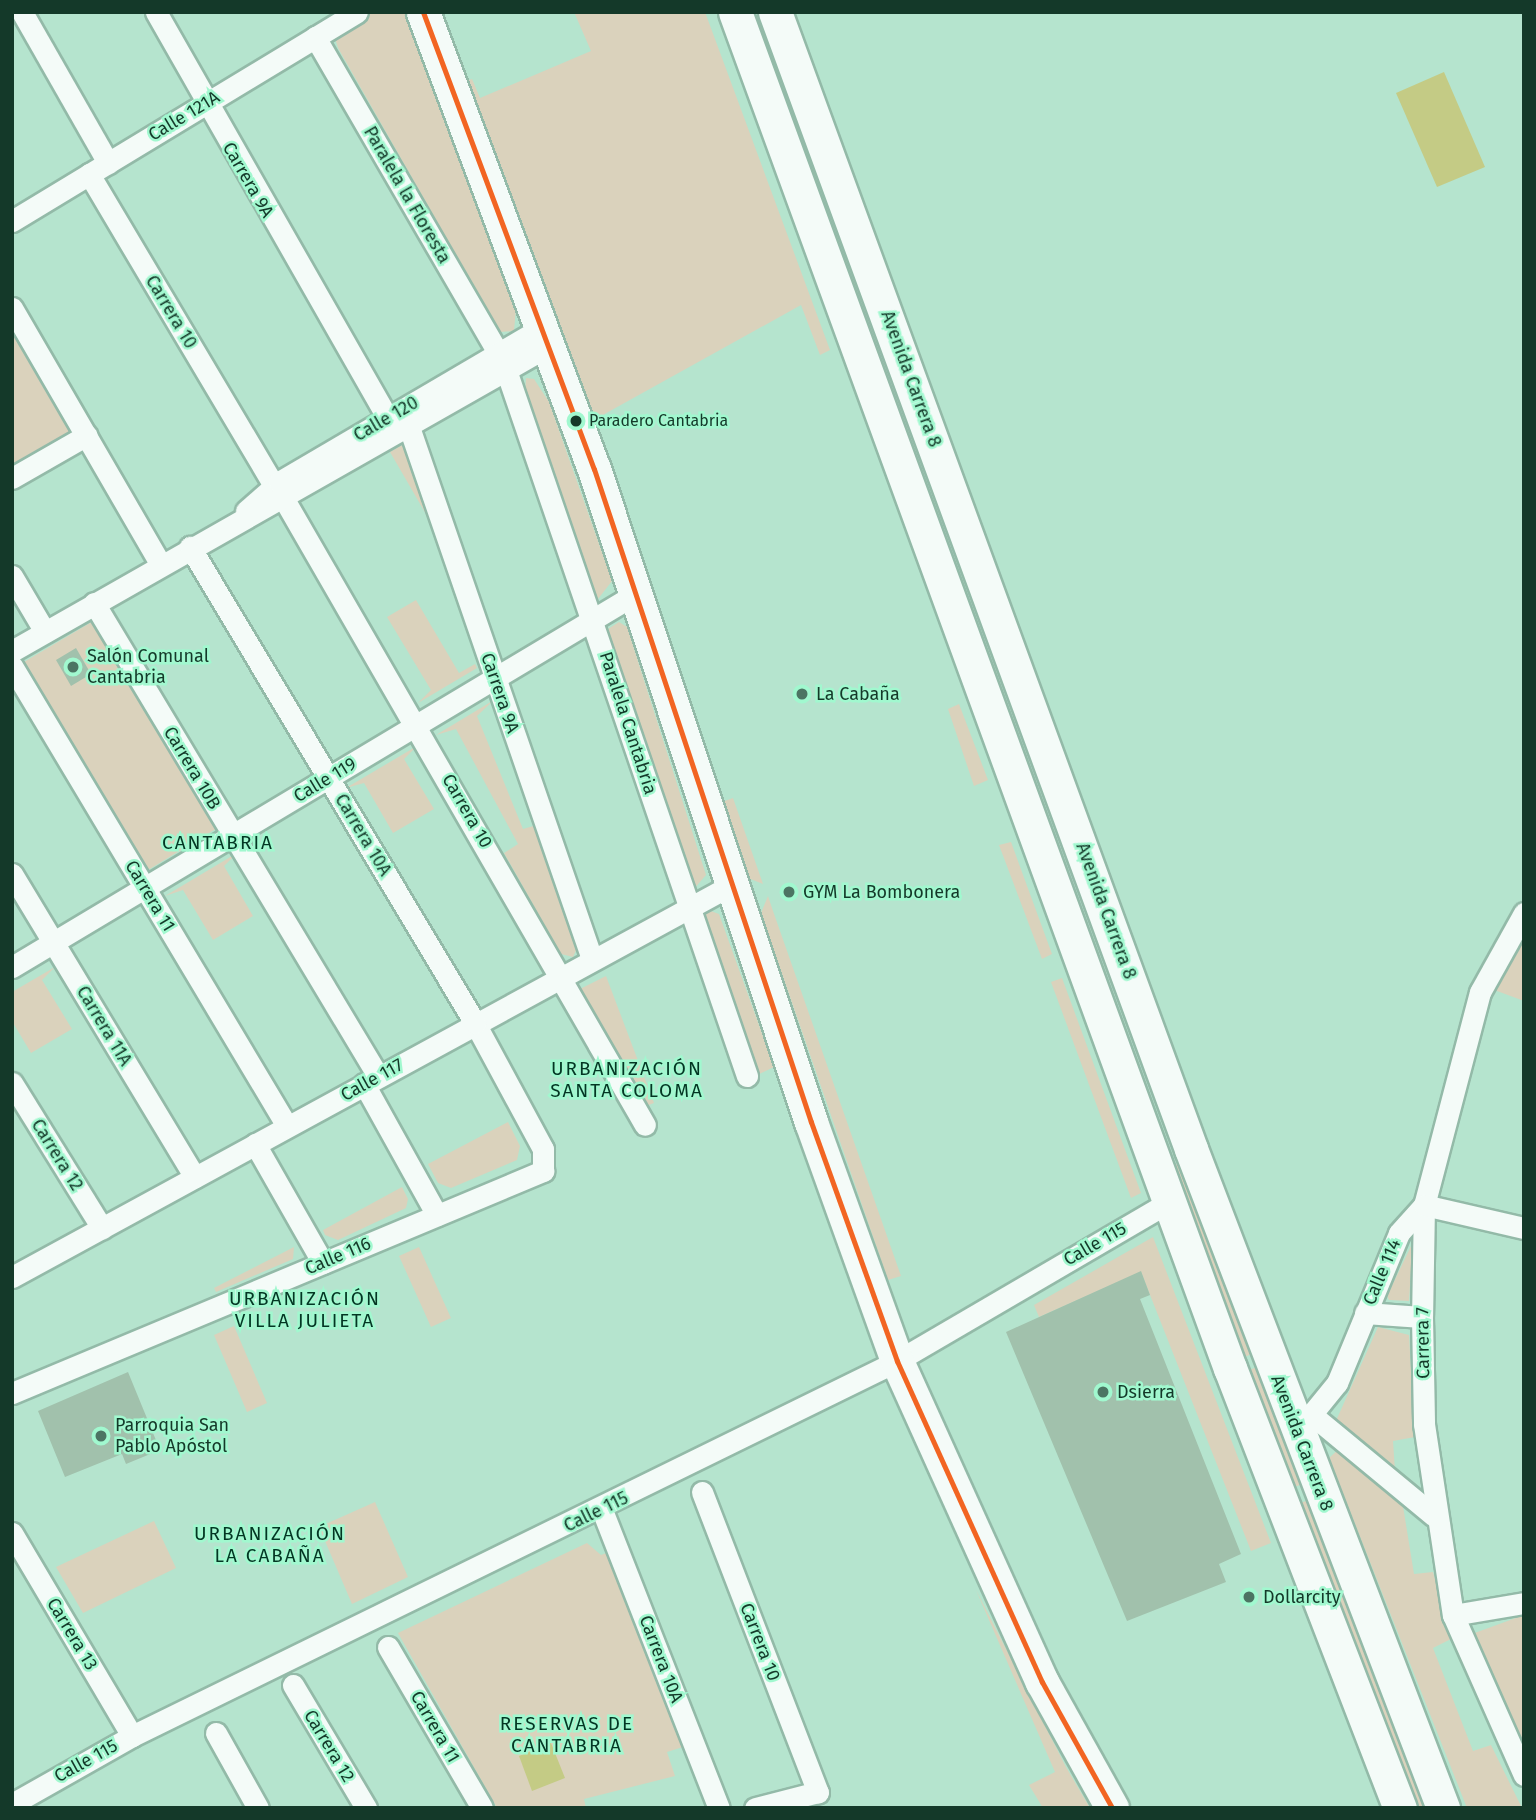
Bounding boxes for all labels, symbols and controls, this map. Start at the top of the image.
street label: Calle 121A [145,86,223,146]
street label: Paralela la Floresta [359,123,455,267]
street label: Carrera 9A [218,139,278,221]
street label: Carrera 10 [141,271,201,353]
street label: Avenida Carrera 8 [876,308,946,450]
street label: Calle 120 [350,392,422,446]
place label: Paradero Cantabria [589,411,728,431]
marker: Paradero Cantabria [569,414,583,428]
place label: Salón Comunal Cantabria [87,646,209,688]
street label: Paralela Cantabria [595,649,661,797]
street label: Carrera 9A [476,650,524,736]
marker: Salón Comunal Cantabria [65,659,81,675]
place label: La Cabaña [816,683,900,705]
marker: La Cabaña [794,686,810,702]
street label: Carrera 10B [159,723,225,813]
street label: Calle 119 [290,753,360,807]
street label: Carrera 10 [437,770,497,852]
street label: Carrera 10A [330,790,396,880]
district label: CANTABRIA [163,832,273,854]
street label: Avenida Carrera 8 [1071,840,1141,982]
street label: Carrera 11 [120,857,180,935]
place label: GYM La Bombonera [803,881,960,903]
marker: GYM La Bombonera [781,884,797,900]
street label: Carrera 11A [72,982,136,1070]
street label: Calle 117 [337,1054,407,1106]
district label: URBANIZACIÓN SANTA COLOMA [552,1058,702,1102]
street label: Carrera 12 [27,1115,87,1195]
street label: Calle 115 [1060,1217,1130,1271]
street label: Calle 116 [302,1232,374,1280]
street label: Calle 114 [1358,1236,1406,1308]
district label: URBANIZACIÓN VILLA JULIETA [231,1288,379,1332]
street label: Carrera 7 [1412,1307,1434,1379]
street label: Avenida Carrera 8 [1266,1372,1338,1514]
place label: Dsierra [1117,1381,1175,1403]
marker: Dsierra [1095,1384,1111,1400]
place label: Parroquia San Pablo Apóstol [115,1415,229,1458]
marker: Parroquia San Pablo Apóstol [93,1428,109,1444]
street label: Calle 115 [560,1487,632,1537]
district label: URBANIZACIÓN LA CABAÑA [196,1523,344,1567]
place label: Dollarcity [1263,1586,1341,1608]
marker: Dollarcity [1241,1589,1257,1605]
street label: Carrera 13 [42,1594,102,1674]
street label: Carrera 10 [735,1600,785,1684]
street label: Carrera 10A [634,1612,688,1706]
street label: Carrera 11 [406,1687,464,1767]
street label: Carrera 12 [299,1706,359,1786]
district label: RESERVAS DE CANTABRIA [501,1713,633,1757]
street label: Calle 115 [51,1735,121,1787]

